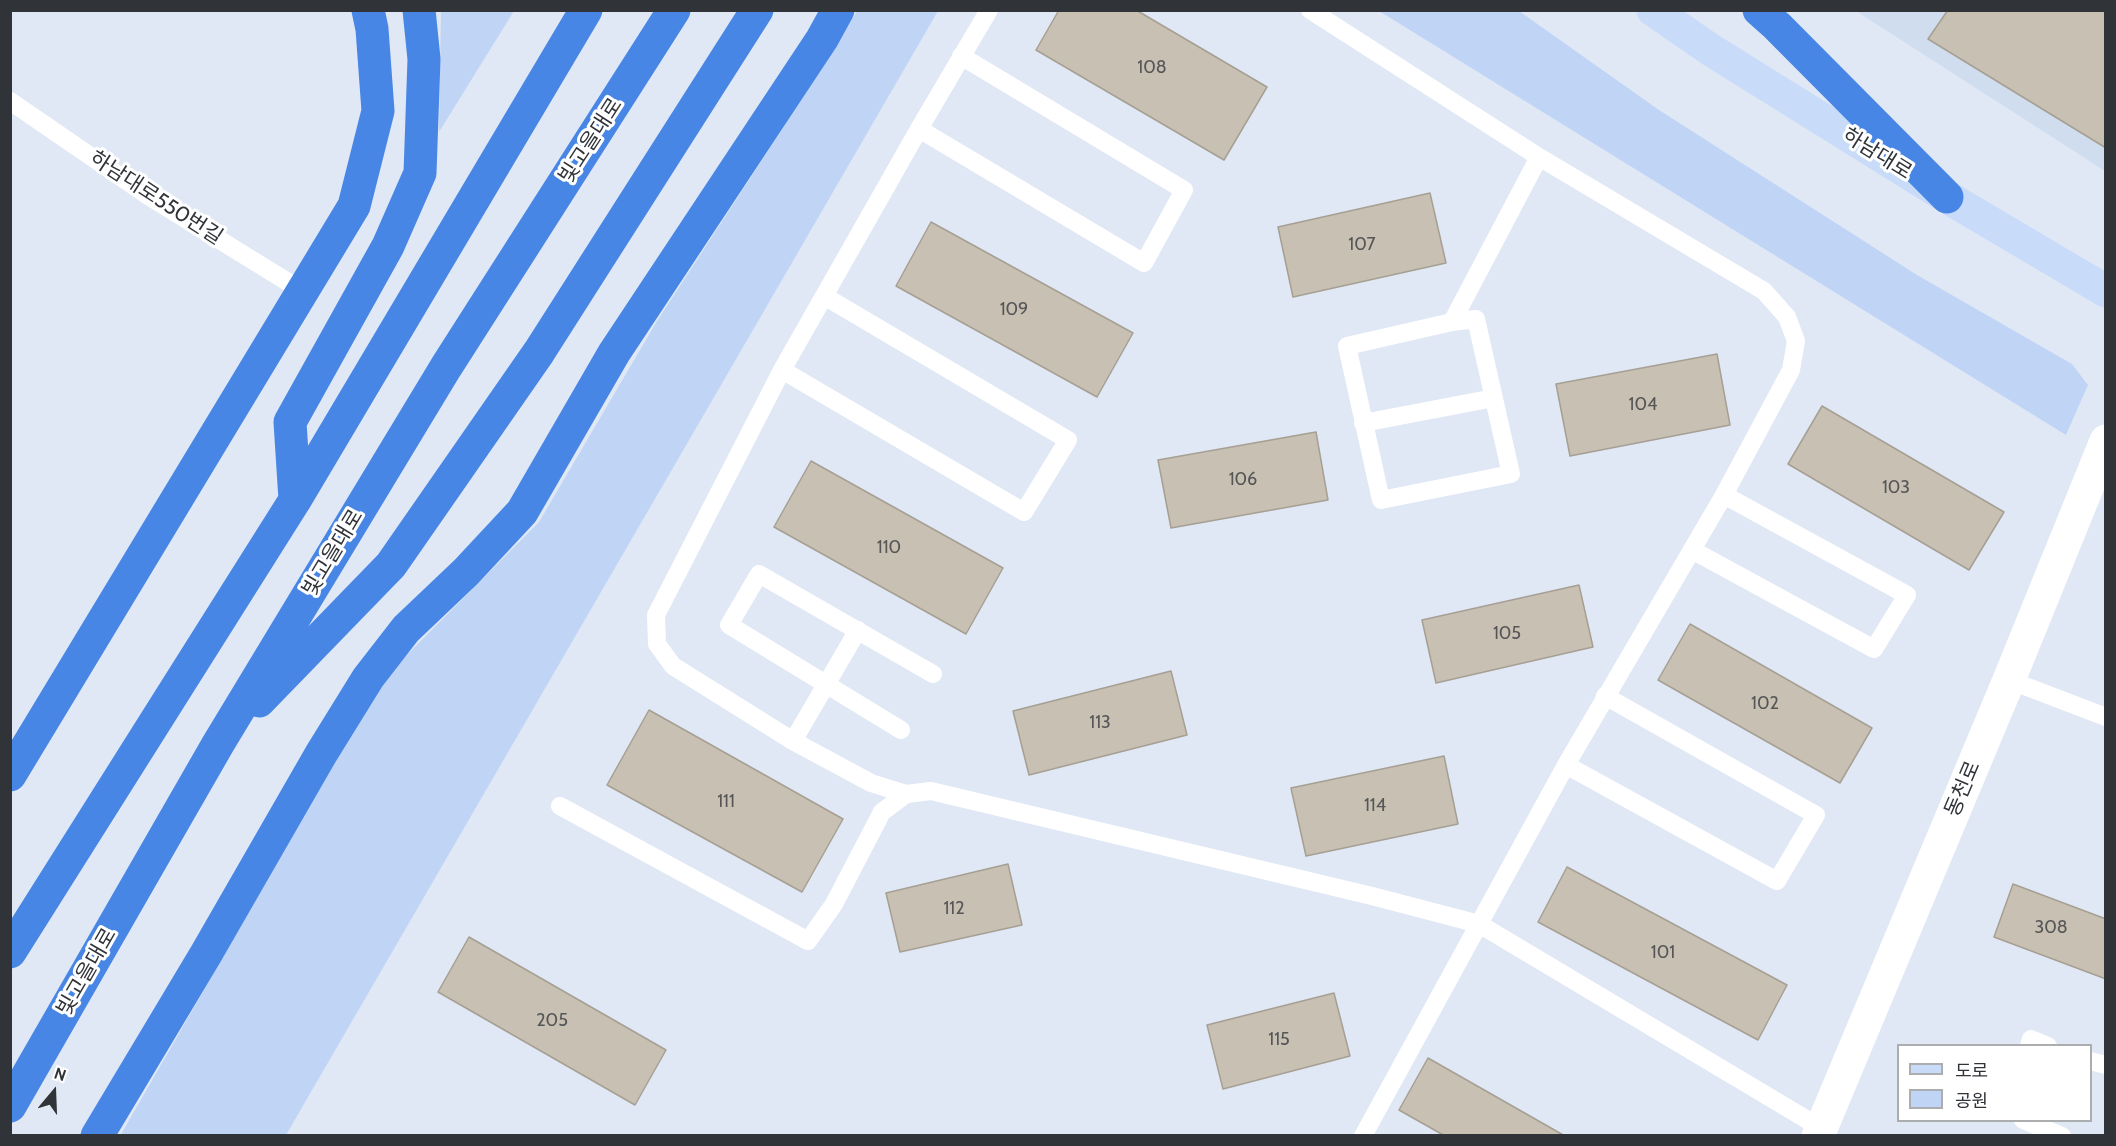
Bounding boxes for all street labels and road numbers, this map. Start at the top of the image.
street label: 빛고을대로 [554,94,628,188]
street label: 하남대로 [1838,123,1916,185]
street label: 하남대로550번길 [85,146,227,250]
street label: 빛고을대로 [297,505,369,601]
street label: 동천로 [1940,757,1986,821]
street label: 빛고을대로 [52,924,122,1020]

